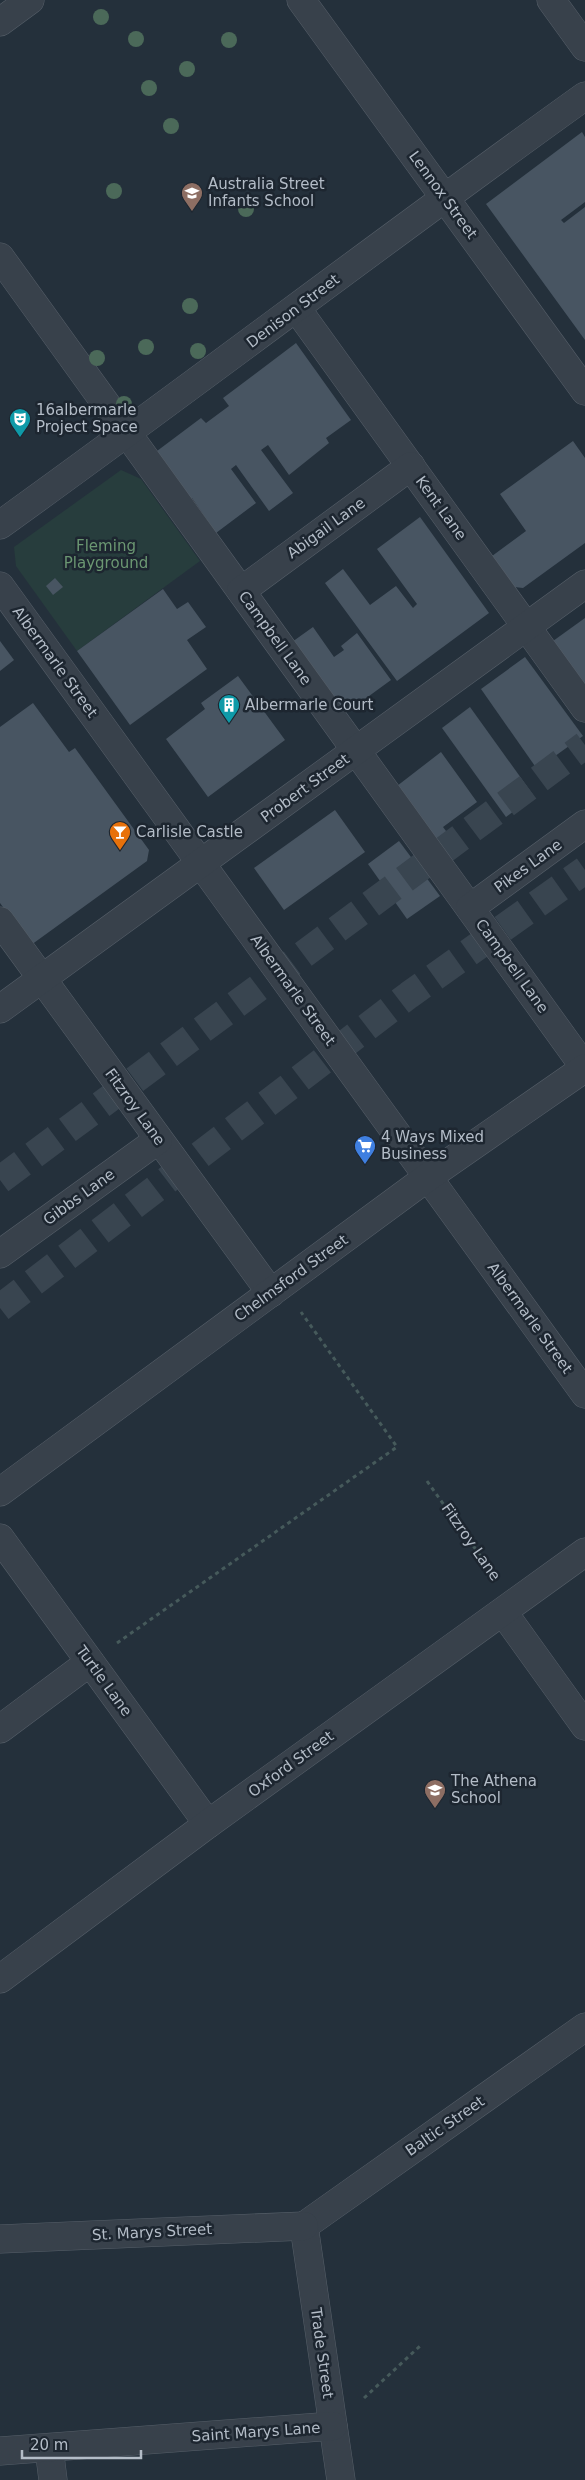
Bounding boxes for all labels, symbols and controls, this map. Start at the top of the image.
street label: Lennox Street [405,148,481,243]
place label: Australia Street Infants School [208,175,325,210]
school or university icon: Australia Street Infants School [180,181,204,212]
street label: Denison Street [243,270,343,352]
place label: 16albermarle Project Space [36,401,138,436]
theatre icon: 16albermarle Project Space [8,407,32,438]
street label: Kent Lane [412,472,470,544]
street label: Abigail Lane [283,494,369,562]
park label: Fleming Playground [64,537,148,572]
street label: Campbell Lane [235,587,315,689]
street label: Albermarle Street [9,603,101,721]
building icon: Albermarle Court [217,693,241,724]
place label: Albermarle Court [245,696,374,714]
street label: Probert Street [257,750,353,826]
bar icon: Carlisle Castle [108,820,132,851]
place label: Carlisle Castle [136,823,243,841]
street label: Pikes Lane [491,835,565,897]
street label: Campbell Lane [472,915,552,1017]
street label: Albermarle Street [247,931,339,1049]
street label: Fitzroy Lane [101,1065,169,1149]
place label: 4 Ways Mixed Business [381,1128,484,1163]
supermarket icon: 4 Ways Mixed Business [353,1134,377,1165]
street label: Gibbs Lane [40,1165,118,1229]
street label: Chelmsford Street [231,1231,351,1325]
street label: Albermarle Street [484,1259,576,1377]
street label: Fitzroy Lane [438,1500,504,1584]
street label: Turtle Lane [72,1641,136,1720]
street label: Oxford Street [245,1727,337,1801]
place label: The Athena School [450,1772,537,1807]
school or university icon: The Athena School [423,1778,447,1809]
street label: Baltic Street [402,2092,488,2160]
street label: St. Marys Street [91,2220,213,2244]
street label: Trade Street [307,2305,337,2400]
street label: Saint Marys Lane [191,2419,321,2445]
scale bar [22,2428,141,2460]
text: 20 m [30,2436,68,2454]

